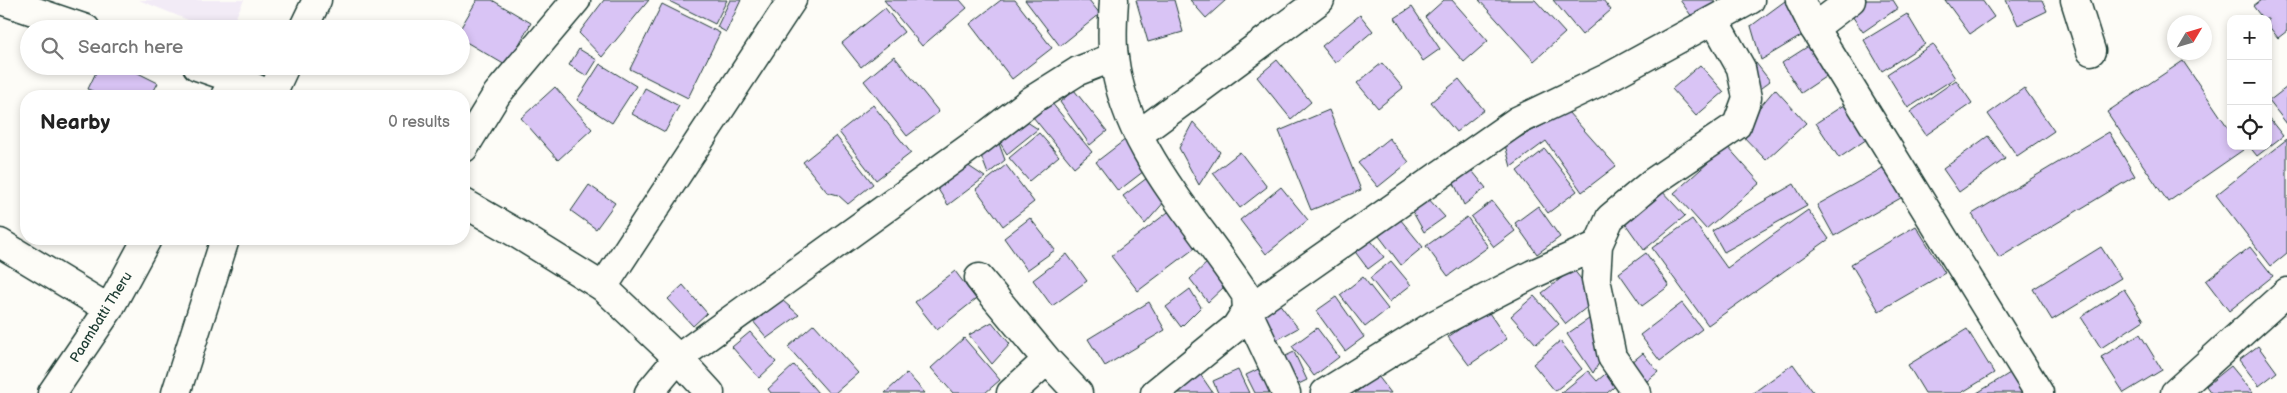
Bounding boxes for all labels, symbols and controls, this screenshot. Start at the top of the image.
north arrow [2167,15,2212,60]
map controls [2227,15,2272,150]
button: + [2227,15,2272,60]
search box [20,20,470,75]
icon: search [38,34,66,62]
text: Search here [78,36,183,59]
button: − [2227,60,2272,105]
button: locate [2227,105,2272,150]
text: Nearby [40,110,110,135]
text: 0 results [388,113,450,132]
street label: Paambatti Theru [66,268,136,366]

